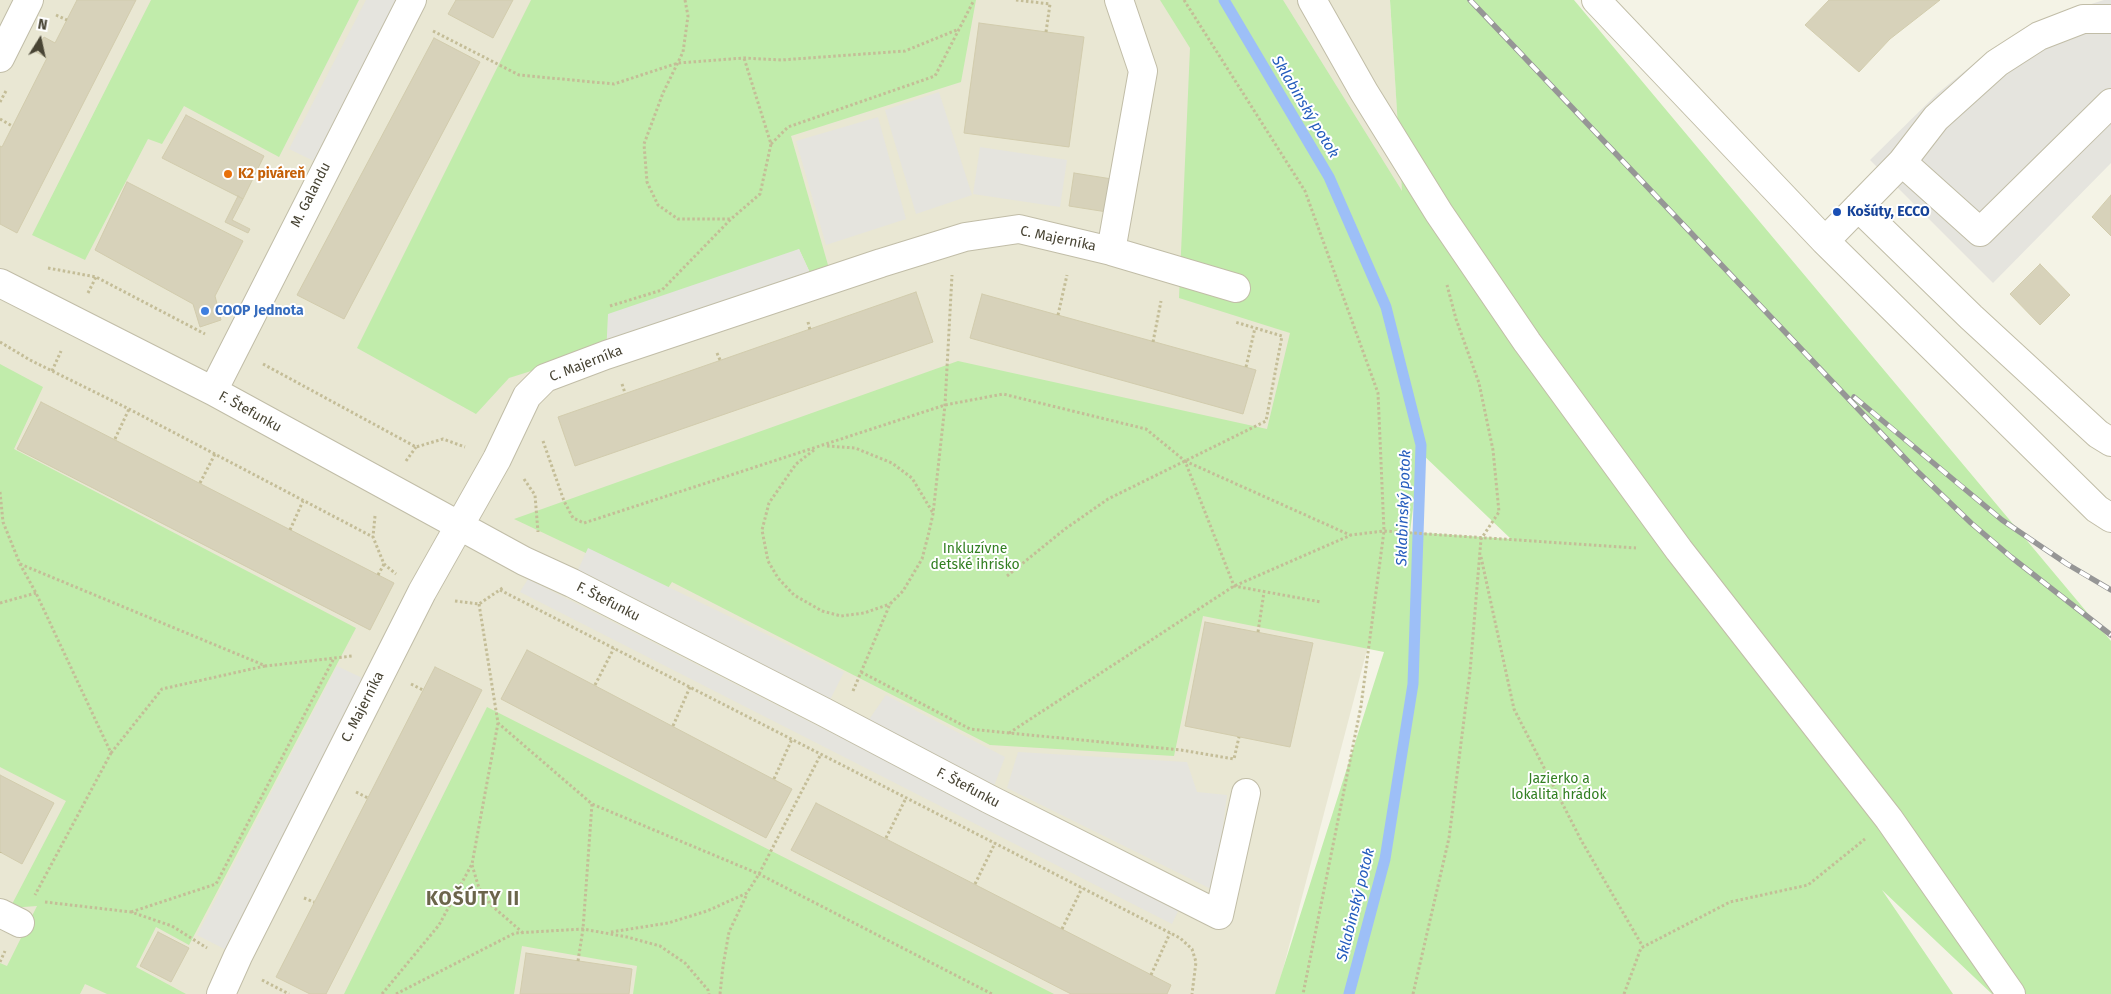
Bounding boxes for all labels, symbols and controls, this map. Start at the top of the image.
north arrow [15,15,65,65]
text: N [37,16,49,34]
water label: Sklabinský potok [1267,53,1343,161]
street label: M. Galandu [287,160,335,230]
place label: K2 piváreň [238,166,305,182]
marker: K2 piváreň [222,168,234,180]
place label: Košúty, ECCO [1847,204,1930,220]
marker: Košúty, ECCO [1831,206,1843,218]
street label: C. Majerníka [1019,223,1097,255]
place label: COOP Jednota [215,303,304,319]
marker: COOP Jednota [199,305,211,317]
street label: C. Majerníka [547,342,625,386]
street label: F. Štefunku [216,388,284,436]
water label: Sklabinský potok [1393,450,1415,566]
park label: Inkluzívne detské ihrisko [930,541,1020,574]
street label: F. Štefunku [573,579,643,625]
street label: C. Majerníka [338,669,388,745]
street label: F. Štefunku [934,764,1002,812]
park label: Jazierko a lokalita hrádok [1511,771,1607,804]
water label: Sklabinský potok [1333,846,1379,964]
district label: KOŠÚTY II [425,889,521,911]

